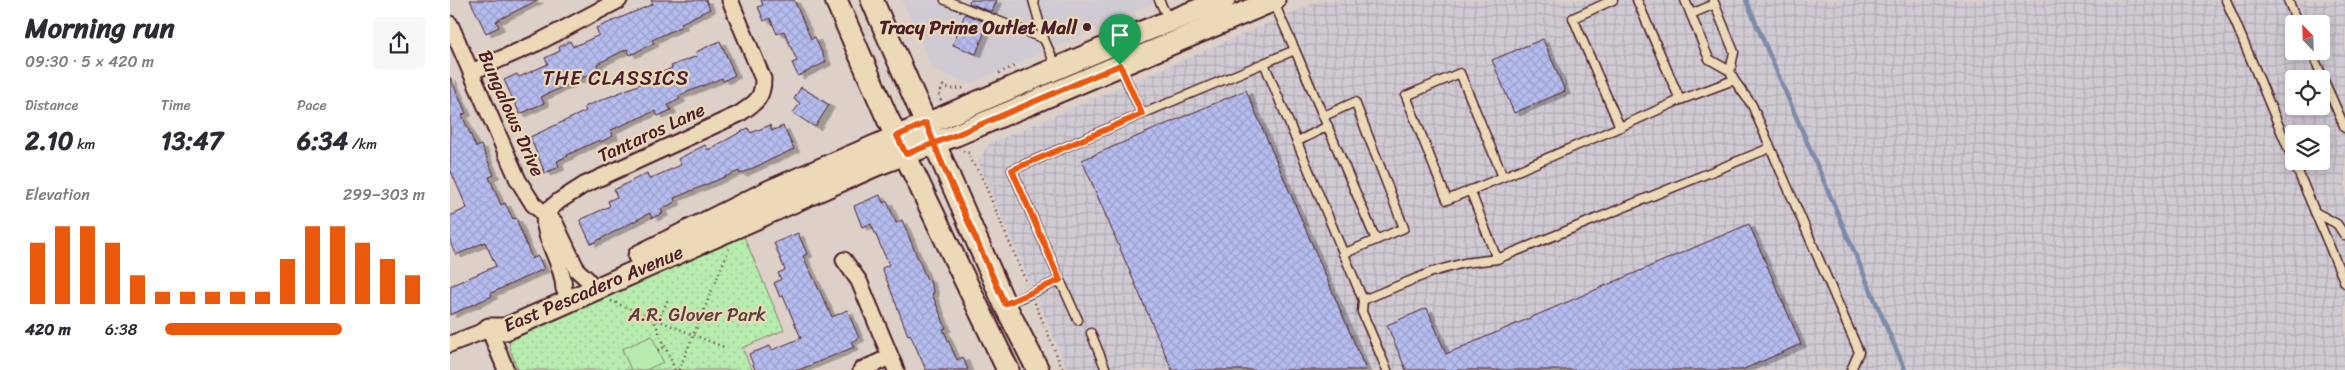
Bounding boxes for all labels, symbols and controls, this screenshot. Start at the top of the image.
text: Morning run [25,3,175,52]
place label: Tracy Prime Outlet Mall [879,11,1079,44]
pin [1099,14,1141,65]
north arrow [2285,15,2330,60]
map controls [2285,15,2330,170]
button: share [373,17,425,69]
marker: Tracy Prime Outlet Mall [1081,21,1093,33]
icon: arrive [1106,21,1134,49]
street label: Bungalows Drive [469,44,554,182]
text: 09:30 · 5 × 420 m [25,47,154,76]
district label: THE CLASSICS [543,61,689,96]
button: locate [2285,70,2330,115]
text: Distance [25,93,78,118]
text: Time [161,93,191,118]
text: Pace [297,93,327,118]
street label: Tantaros Lane [592,93,711,172]
text: 2.10 [25,118,74,163]
text: 13:47 [161,118,223,163]
text: 6:34 [297,118,348,163]
button: layers [2285,125,2330,170]
text: km [74,132,95,157]
text: /km [348,132,377,157]
text: Elevation [25,180,90,209]
text: 299–303 m [343,180,425,209]
street label: East Pescadero Avenue [498,235,689,341]
park label: A.R. Glover Park [627,298,766,331]
text: 420 m [25,315,71,344]
text: 6:38 [105,315,137,344]

